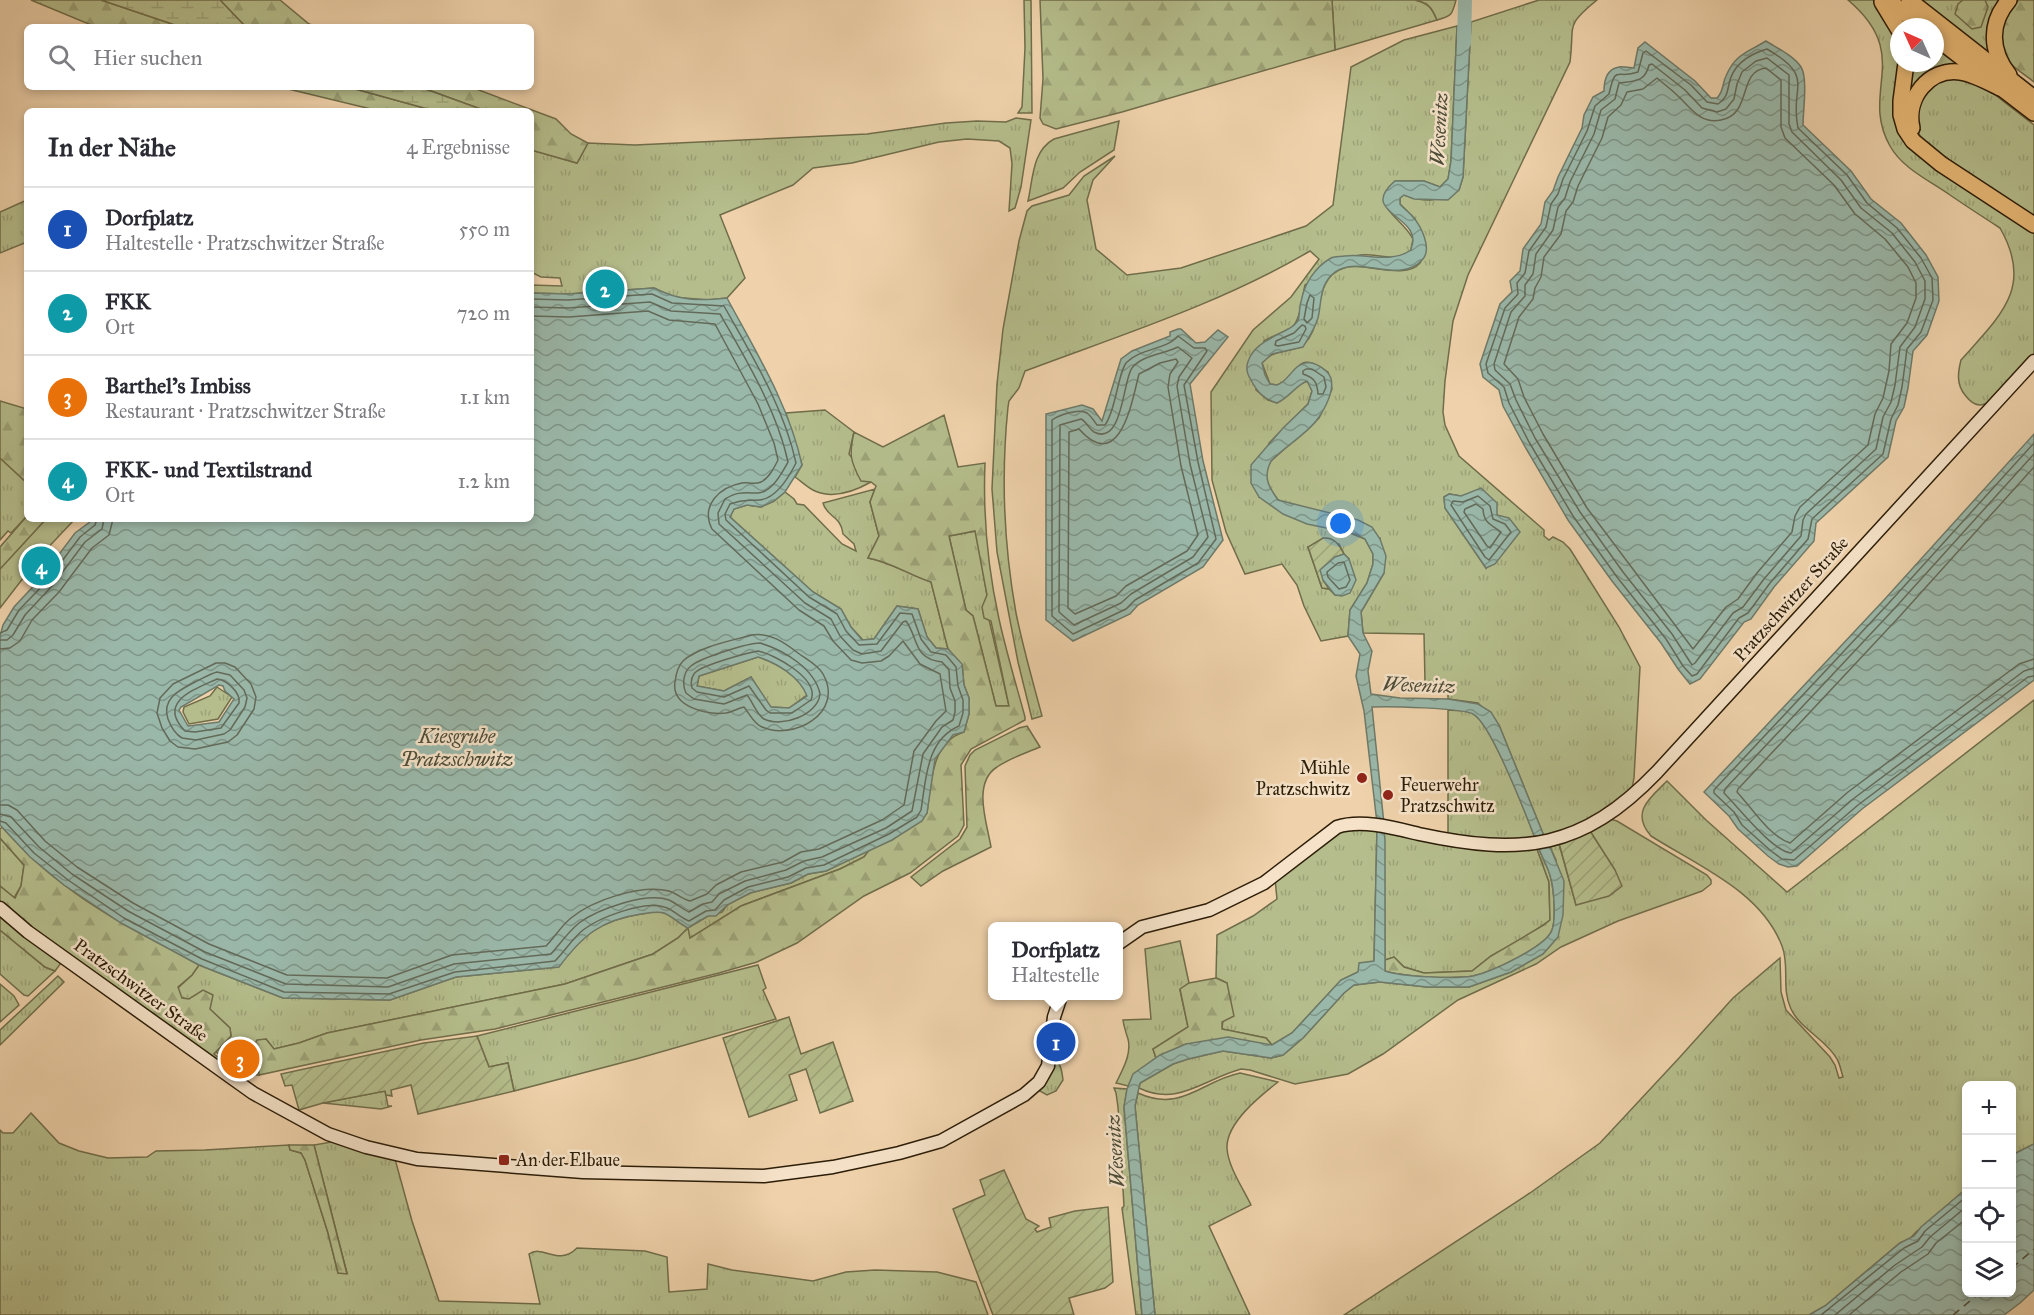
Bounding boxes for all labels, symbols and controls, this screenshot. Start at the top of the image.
north arrow [1890,18,1944,72]
search box [24,24,534,90]
icon: search [45,41,78,74]
text: Hier suchen [93,44,202,71]
water label: Wesenitz [1425,92,1453,166]
text: In der Nähe [48,131,176,163]
text: 4 Ergebnisse [406,135,510,159]
text: Dorfplatz [105,204,193,231]
text: 1 [64,217,71,241]
text: 550 m [459,217,510,241]
text: Haltestelle · Pratzschwitzer Straße [105,231,385,255]
pin: 2 [586,266,624,312]
text: FKK [105,288,151,315]
text: 2 [63,301,72,325]
text: 720 m [457,301,510,325]
text: Ort [105,315,135,339]
text: Barthel's Imbiss [105,372,251,399]
text: 3 [64,385,72,409]
text: 1.1 km [460,385,510,409]
text: Restaurant · Pratzschwitzer Straße [105,399,386,423]
text: FKK- und Textilstrand [105,456,312,483]
text: 4 [62,469,73,493]
text: 1.2 km [458,469,510,493]
text: Ort [105,483,135,507]
your location [1326,509,1355,538]
street label: Pratzschwitzer Straße [1729,532,1853,666]
pin: 4 [22,544,60,588]
water label: Wesenitz [1382,672,1456,698]
water label: Kiesgrube Pratzschwitz [401,724,513,771]
place label: Mühle Pratzschwitz [1255,757,1350,800]
marker: Mühle Pratzschwitz [1355,771,1369,785]
place label: Feuerwehr Pratzschwitz [1400,774,1495,817]
marker: Feuerwehr Pratzschwitz [1381,788,1395,802]
popup [988,922,1123,1000]
street label: Pratzschwitzer Straße [70,934,212,1046]
text: Dorfplatz [1011,936,1100,963]
text: Haltestelle [1011,963,1100,987]
pin: 1 [1036,1020,1076,1064]
pin: 3 [220,1036,260,1082]
map controls [1962,1081,2016,1297]
button: + [1962,1081,2016,1135]
water label: Wesenitz [1100,1114,1130,1188]
button: − [1962,1135,2016,1189]
place label: An der Elbaue [515,1149,620,1171]
marker: An der Elbaue [497,1153,511,1167]
button: locate [1962,1189,2016,1243]
button: layers [1962,1243,2016,1297]

